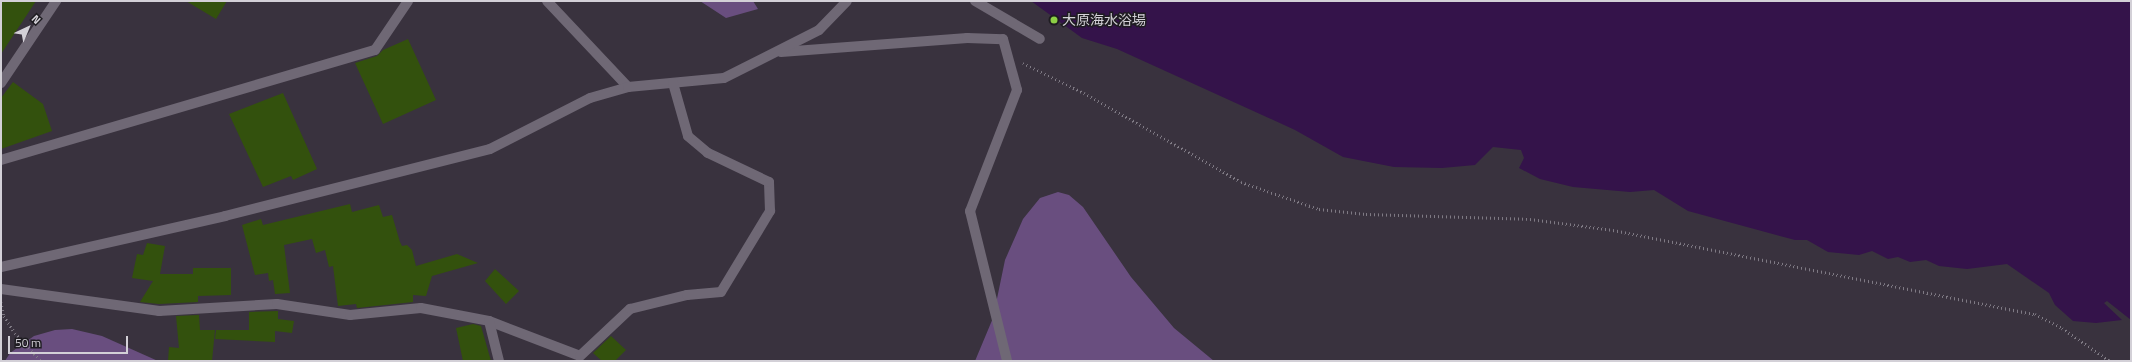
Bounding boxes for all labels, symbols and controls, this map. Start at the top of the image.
north arrow [8,8,48,48]
text: N [28,11,45,28]
place label: 大原海水浴場 [1062,12,1146,28]
marker: 大原海水浴場 [1049,15,1059,25]
scale bar [10,328,130,354]
text: 50 m [15,333,41,352]

